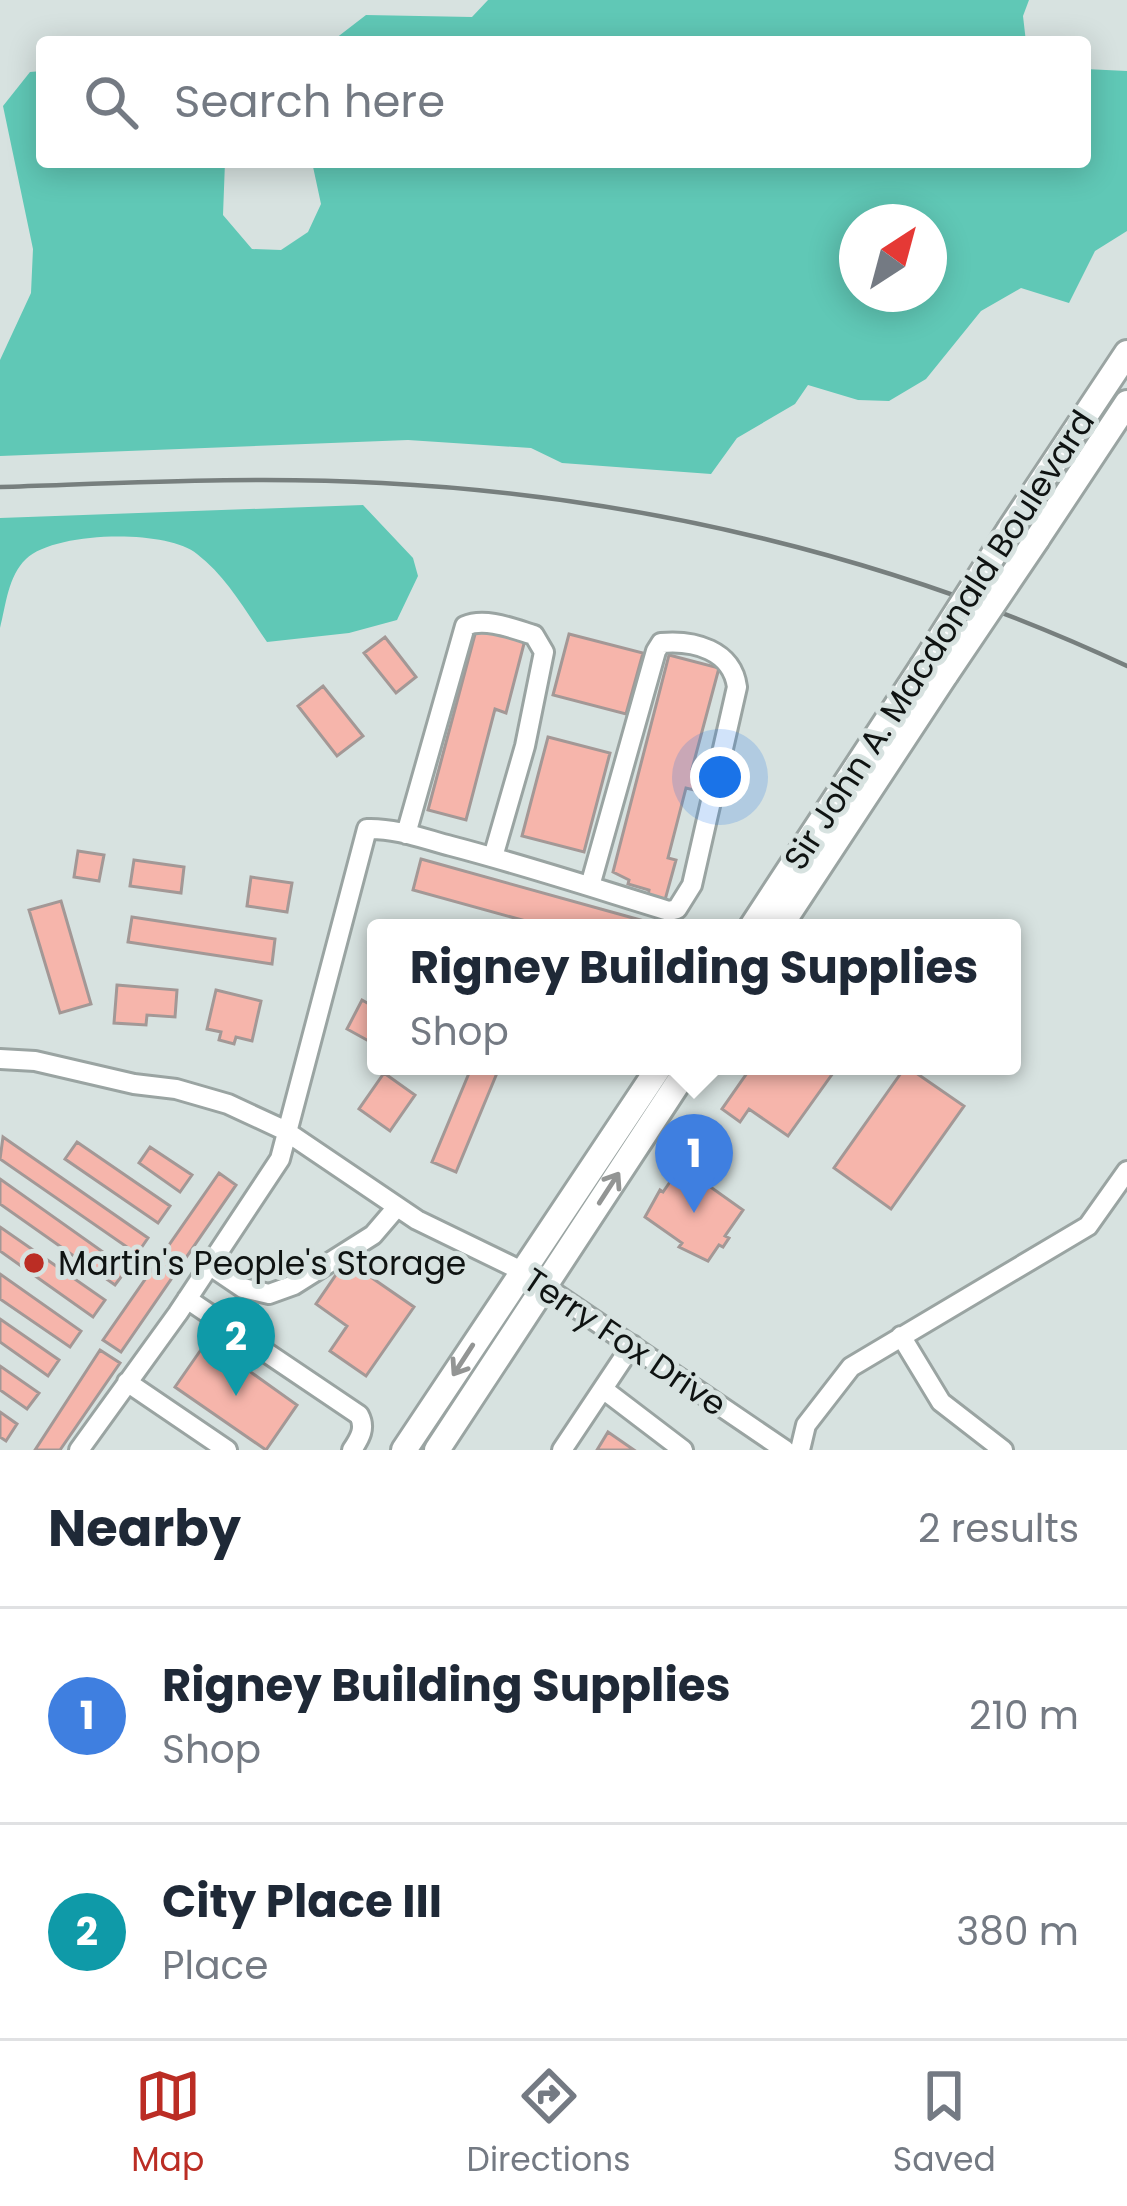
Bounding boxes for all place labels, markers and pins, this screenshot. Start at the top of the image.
pin: 1 [655,1114,733,1213]
place label: Martin's People's Storage [58,1240,466,1287]
marker: Martin's People's Storage [21,1250,47,1276]
pin: 2 [197,1297,275,1396]

